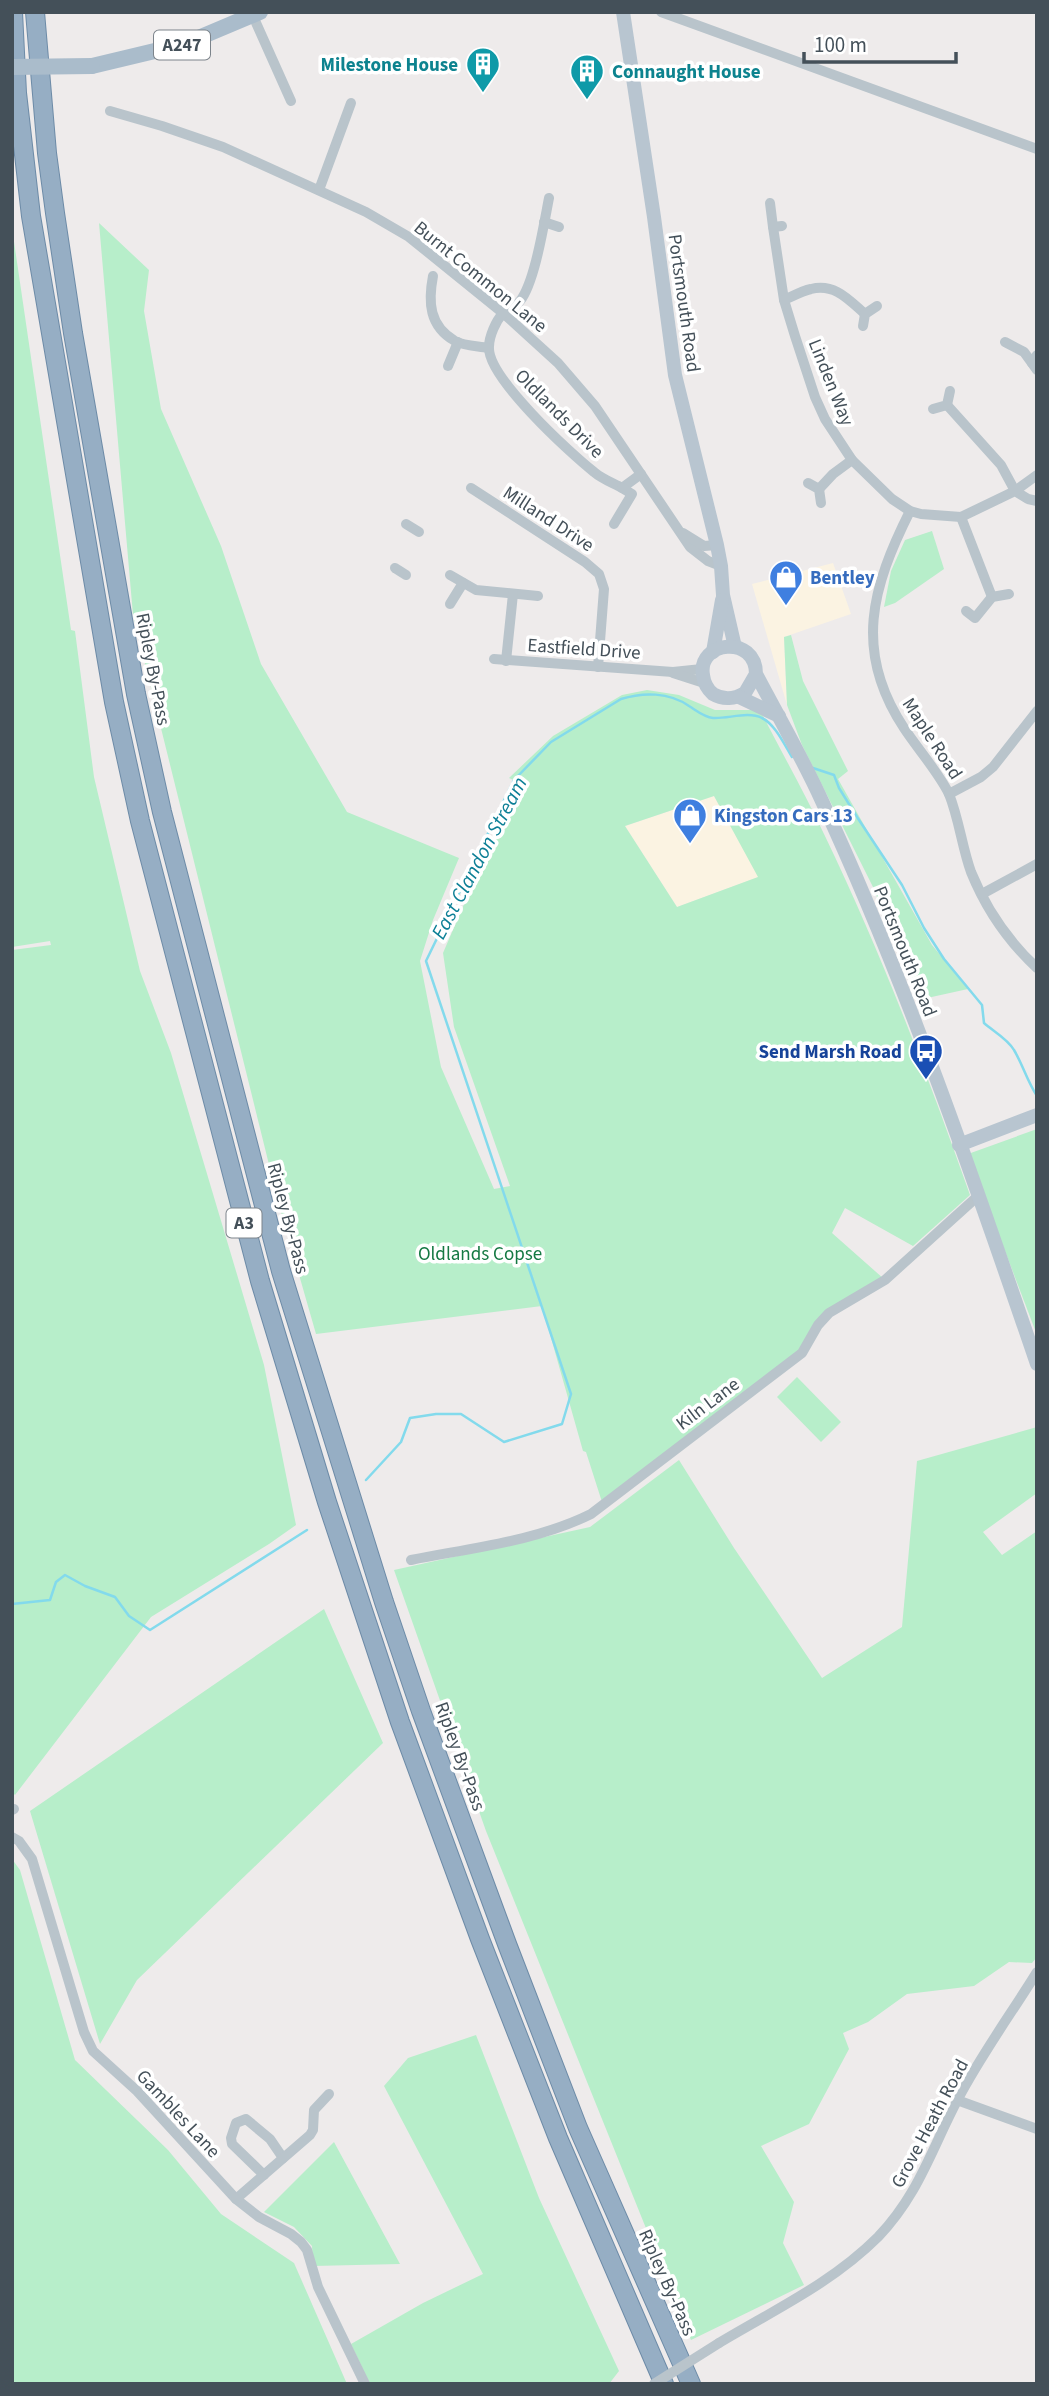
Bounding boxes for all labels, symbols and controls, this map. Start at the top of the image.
scale bar [804,21,956,65]
text: 100 m [814,30,867,60]
road number: A247 [154,31,210,60]
building icon: Milestone House [464,45,502,94]
place label: Milestone House [321,52,458,79]
building icon: Connaught House [568,52,606,101]
place label: Connaught House [612,59,761,86]
street label: Burnt Common Lane [408,215,552,339]
street label: Portsmouth Road [660,232,707,374]
street label: Linden Way [801,335,860,430]
street label: Oldlands Drive [508,363,610,465]
street label: Milland Drive [497,480,599,559]
shop icon: Bentley [767,558,805,607]
place label: Bentley [810,565,875,592]
street label: Ripley By-Pass [128,611,177,728]
street label: Eastfield Drive [526,632,641,667]
street label: Maple Road [895,693,968,785]
water label: East Clandon Stream [423,771,535,945]
shop icon: Kingston Cars 13 [671,796,709,845]
place label: Kingston Cars 13 [714,803,853,830]
street label: Portsmouth Road [866,882,943,1021]
bus stop icon: Send Marsh Road [907,1032,945,1081]
place label: Send Marsh Road [758,1039,902,1066]
street label: Ripley By-Pass [260,1160,315,1277]
road number: A3 [226,1208,262,1238]
park label: Oldlands Copse [418,1241,542,1268]
street label: Kiln Lane [670,1371,745,1437]
street label: Ripley By-Pass [427,1698,492,1815]
street label: Grove Heath Road [885,2054,976,2193]
street label: Gambles Lane [130,2064,226,2164]
street label: Ripley By-Pass [631,2225,702,2340]

